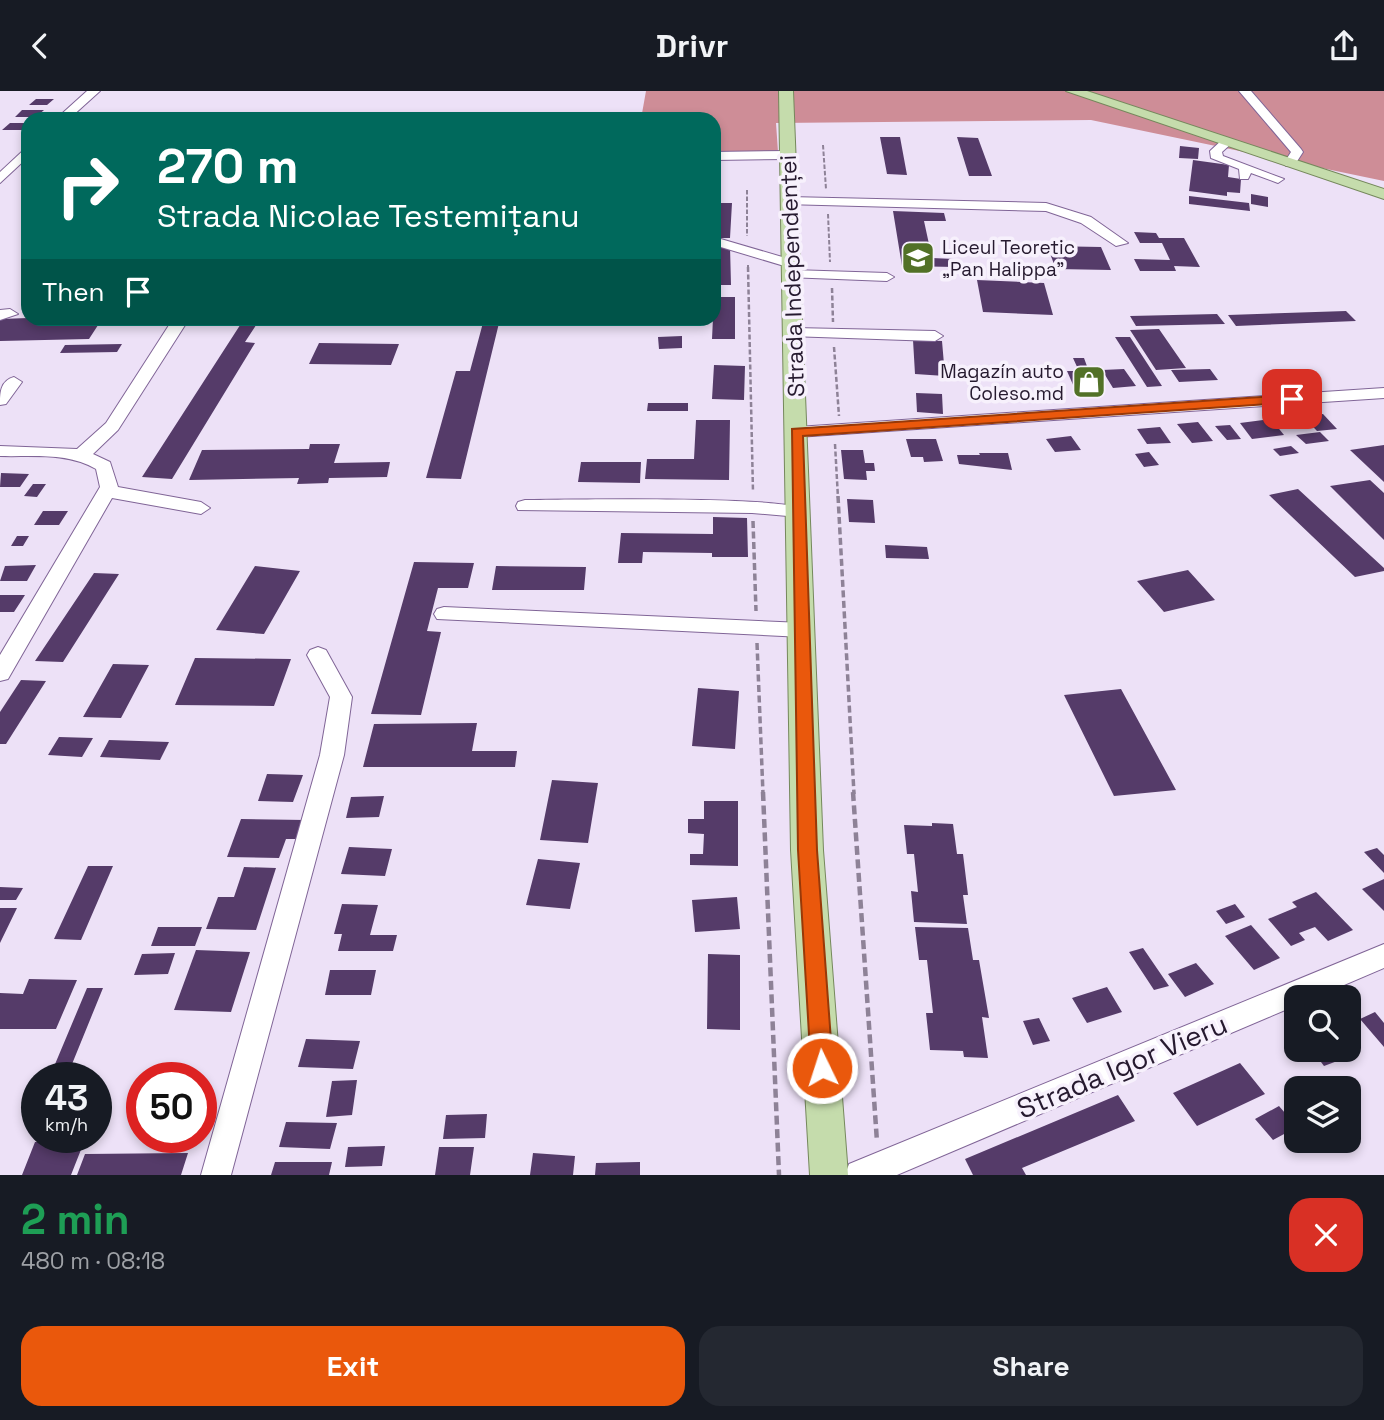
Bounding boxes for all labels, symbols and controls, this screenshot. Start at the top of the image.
text: Drivr [656,26,728,66]
icon: back [21,27,59,65]
icon: share [1325,27,1363,65]
text: 270 m [157,135,299,197]
icon: right [42,140,133,231]
street label: Strada Independenței [773,154,811,398]
text: Strada Nicolae Testemițanu [157,196,580,236]
place label: Liceul Teoretic „Pan Halippa” [942,235,1075,282]
school or university icon: Liceul Teoretic „Pan Halippa” [899,239,937,277]
icon: arrive [119,273,157,311]
text: Then [42,275,105,309]
place label: Magazín auto Coleso.md [940,359,1064,406]
shop icon: Magazín auto Coleso.md [1070,363,1108,401]
pin [1262,369,1322,429]
icon: arrive [1273,380,1311,418]
map controls [1284,985,1361,1153]
button: search [1284,985,1361,1062]
street label: Strada Igor Vieru [1011,1005,1233,1127]
position arrow [785,1031,859,1105]
speed limit sign: 50 [126,1062,217,1153]
text: 43 [45,1076,88,1120]
button: layers [1284,1076,1361,1153]
text: km/h [45,1113,88,1136]
text: 2 min [21,1193,130,1246]
button: close [1289,1198,1363,1272]
text: 480 m · 08:18 [21,1246,165,1276]
button: Exit [21,1326,685,1406]
button: Share [699,1326,1363,1406]

